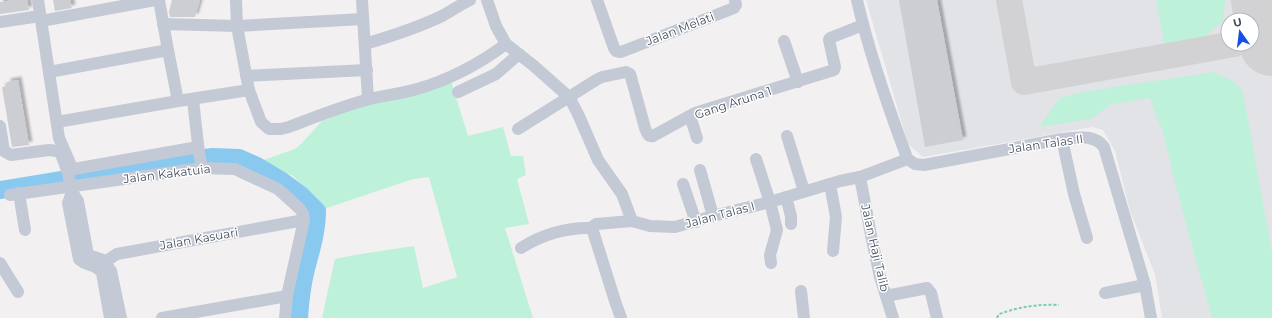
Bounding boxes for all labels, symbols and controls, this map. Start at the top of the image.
street label: Jalan Melati [643,9,716,49]
north arrow [1220,12,1260,52]
text: U [1232,14,1243,30]
street label: Gang Aruna 1 [692,83,773,122]
street label: Jalan Talas II [1007,131,1084,156]
street label: Jalan Kakatuia [122,161,211,186]
street label: Jalan Talas I [683,198,756,231]
street label: Jalan Haji Talib [858,202,893,293]
street label: Jalan Kasuari [158,224,239,253]

